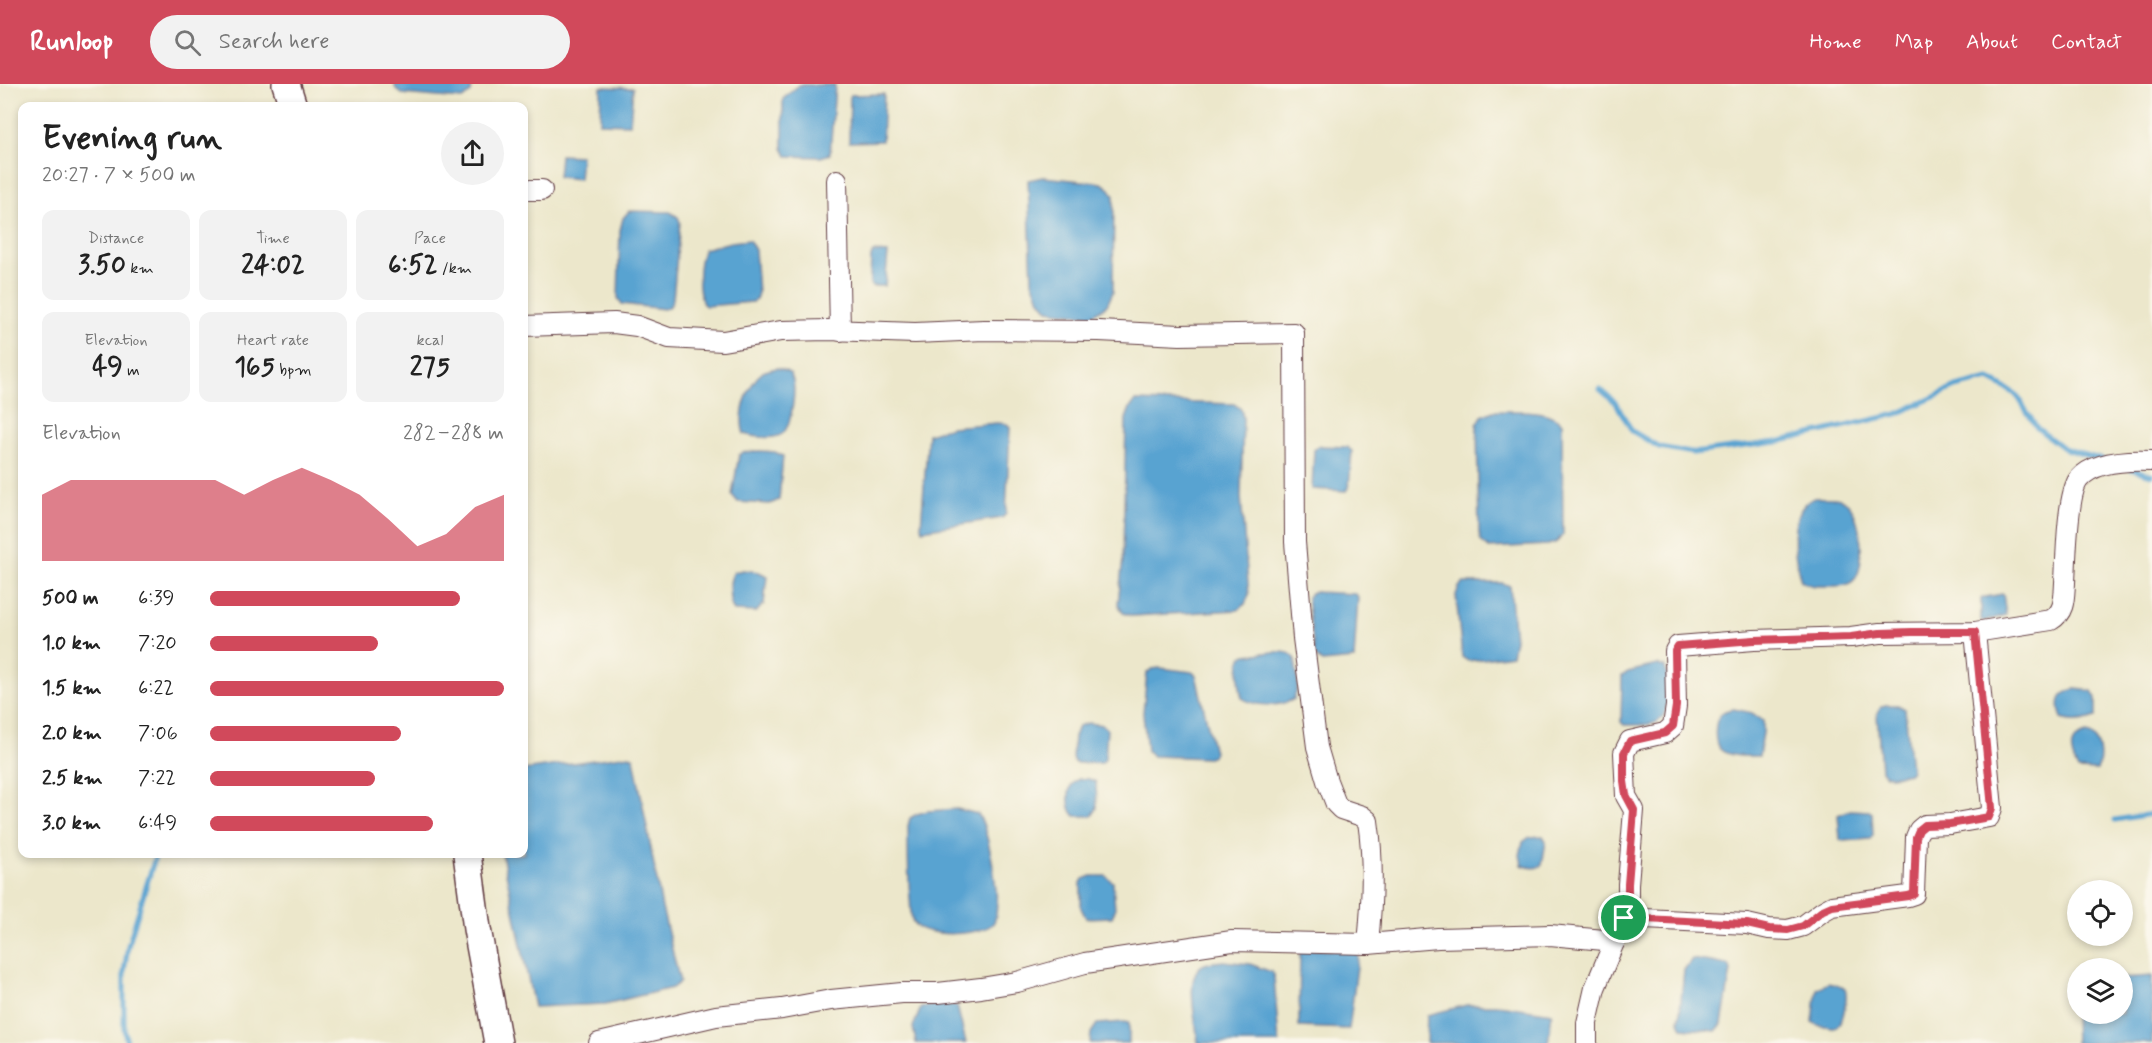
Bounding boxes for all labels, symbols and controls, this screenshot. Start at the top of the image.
search box [150,15,570,69]
text: Runloop [30,24,114,61]
icon: search [171,26,204,59]
text: Search here [219,28,329,56]
text: Home [1810,28,1862,56]
text: Map [1895,28,1933,56]
text: About [1966,28,2018,56]
text: Contact [2051,28,2122,56]
text: Evening run [42,117,222,161]
button: share [441,122,504,185]
text: 20:27 · 7 × 500 m [42,162,196,189]
text: Distance [88,228,144,249]
text: Time [256,228,290,249]
text: Pace [414,228,446,249]
text: 3.50 [78,249,126,283]
text: 24:02 [241,249,305,283]
text: 6:52 [388,249,437,283]
text: km [126,258,154,279]
text: /km [437,258,472,279]
text: Elevation [85,330,148,351]
text: Heart rate [237,330,309,351]
text: kcal [417,330,443,351]
text: 49 [92,351,123,385]
text: 165 [234,351,275,385]
text: 275 [410,351,450,385]
text: m [123,360,140,381]
text: bpm [275,360,312,381]
text: Elevation [42,420,121,447]
text: 282–288 m [403,420,504,447]
text: 500 m [42,585,99,612]
text: 6:39 [138,585,175,612]
text: 1.0 km [42,630,101,657]
text: 7:20 [138,630,177,657]
text: 1.5 km [42,675,102,702]
text: 6:22 [138,675,174,702]
text: 2.0 km [42,720,102,747]
text: 7:06 [138,720,178,747]
text: 2.5 km [42,765,103,792]
text: 7:22 [138,765,176,792]
text: 3.0 km [42,810,101,837]
text: 6:49 [138,810,177,837]
map controls [2067,880,2133,1024]
button: locate [2067,880,2133,946]
pin [1598,892,1649,943]
icon: arrive [1607,901,1640,934]
button: layers [2067,958,2133,1024]

